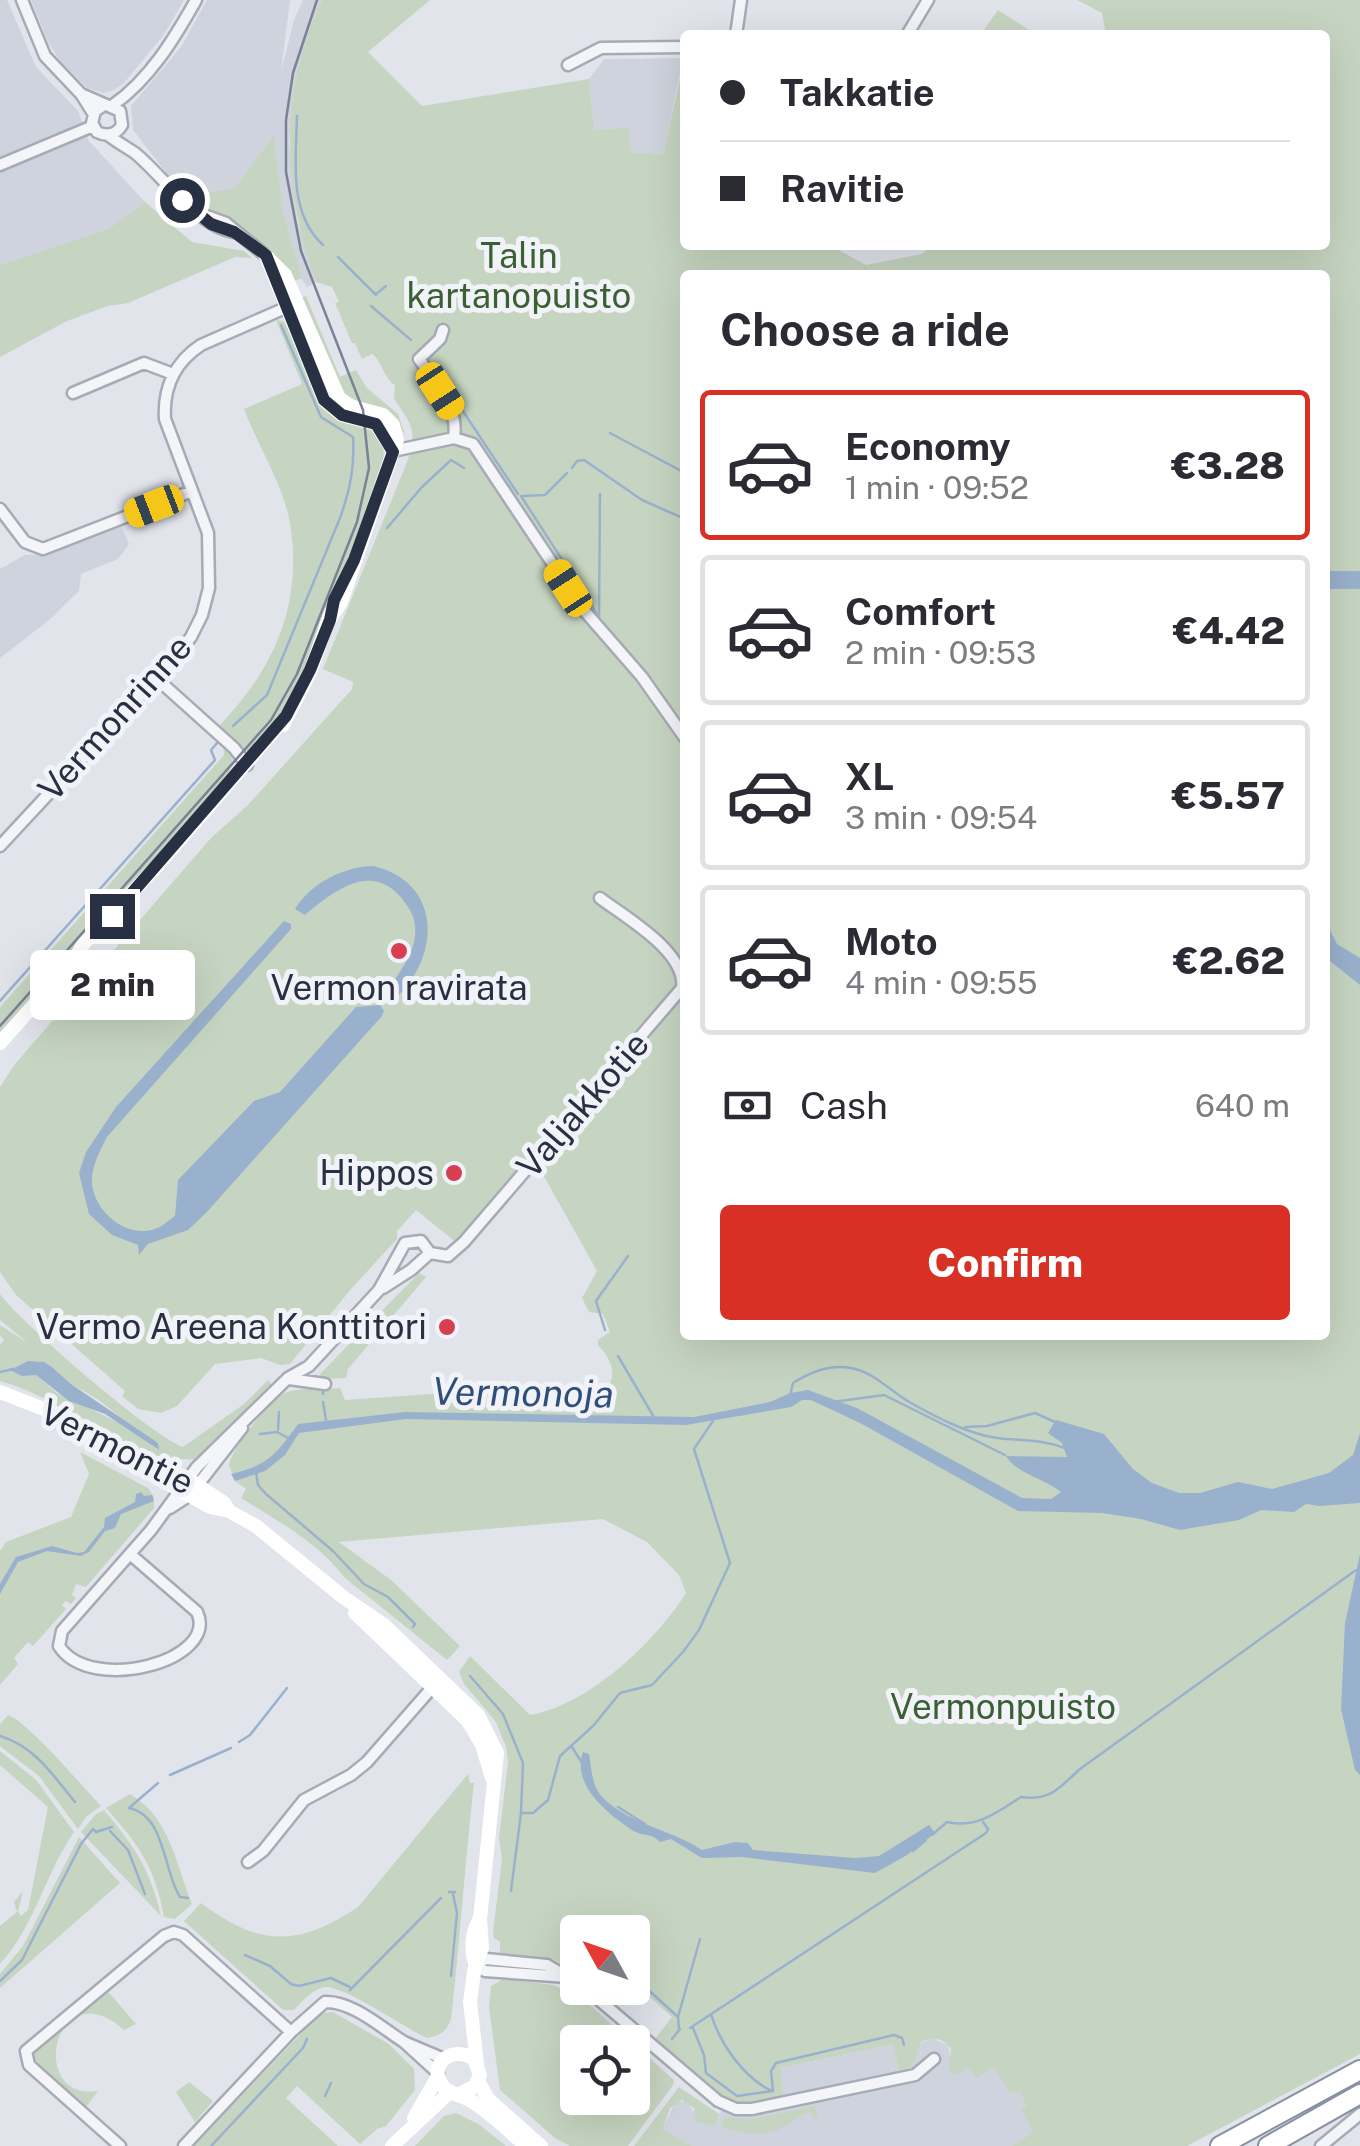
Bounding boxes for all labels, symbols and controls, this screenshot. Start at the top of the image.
text: Takkatie [780,70,935,115]
text: Ravitie [780,166,905,211]
route start [160,178,205,223]
park label: Talin kartanopuisto [407,235,631,316]
text: Choose a ride [720,303,1010,356]
car [411,358,469,424]
icon: car [725,420,815,510]
text: Economy [845,424,1011,469]
text: €3.28 [1171,443,1285,488]
text: 1 min · 09:52 [845,469,1029,506]
car [121,481,187,531]
car [539,555,597,621]
icon: car [725,585,815,675]
text: Comfort [845,589,996,634]
text: €4.42 [1173,608,1285,653]
street label: Vermonrinne [30,626,200,809]
text: 2 min · 09:53 [845,634,1036,671]
icon: car [725,750,815,840]
text: XL [845,754,894,799]
text: €5.57 [1172,773,1285,818]
text: 3 min · 09:54 [845,799,1037,836]
route end [90,894,135,939]
icon: car [725,915,815,1005]
text: Moto [845,919,938,964]
text: €2.62 [1173,938,1285,983]
marker: Vermon ravirata [388,940,410,962]
callout: 2 min [29,951,194,1021]
text: 4 min · 09:55 [845,964,1037,1001]
text: 2 min [70,966,155,1003]
place label: Vermon ravirata [270,967,528,1008]
street label: Valjakkotie [508,1023,657,1186]
icon: cash [720,1078,775,1133]
text: Cash [800,1083,888,1128]
text: 640 m [1195,1087,1290,1124]
place label: Hippos [319,1152,434,1193]
marker: Hippos [443,1162,465,1184]
button: Confirm [720,1205,1290,1320]
place label: Vermo Areena Konttitori [36,1306,427,1347]
marker: Vermo Areena Konttitori [436,1316,458,1338]
water label: Vermonoja [432,1368,614,1417]
street label: Vermontie [33,1390,201,1503]
park label: Vermonpuisto [890,1686,1116,1727]
north arrow [560,1915,650,2005]
map controls [560,1915,650,2115]
button: locate [560,2025,650,2115]

